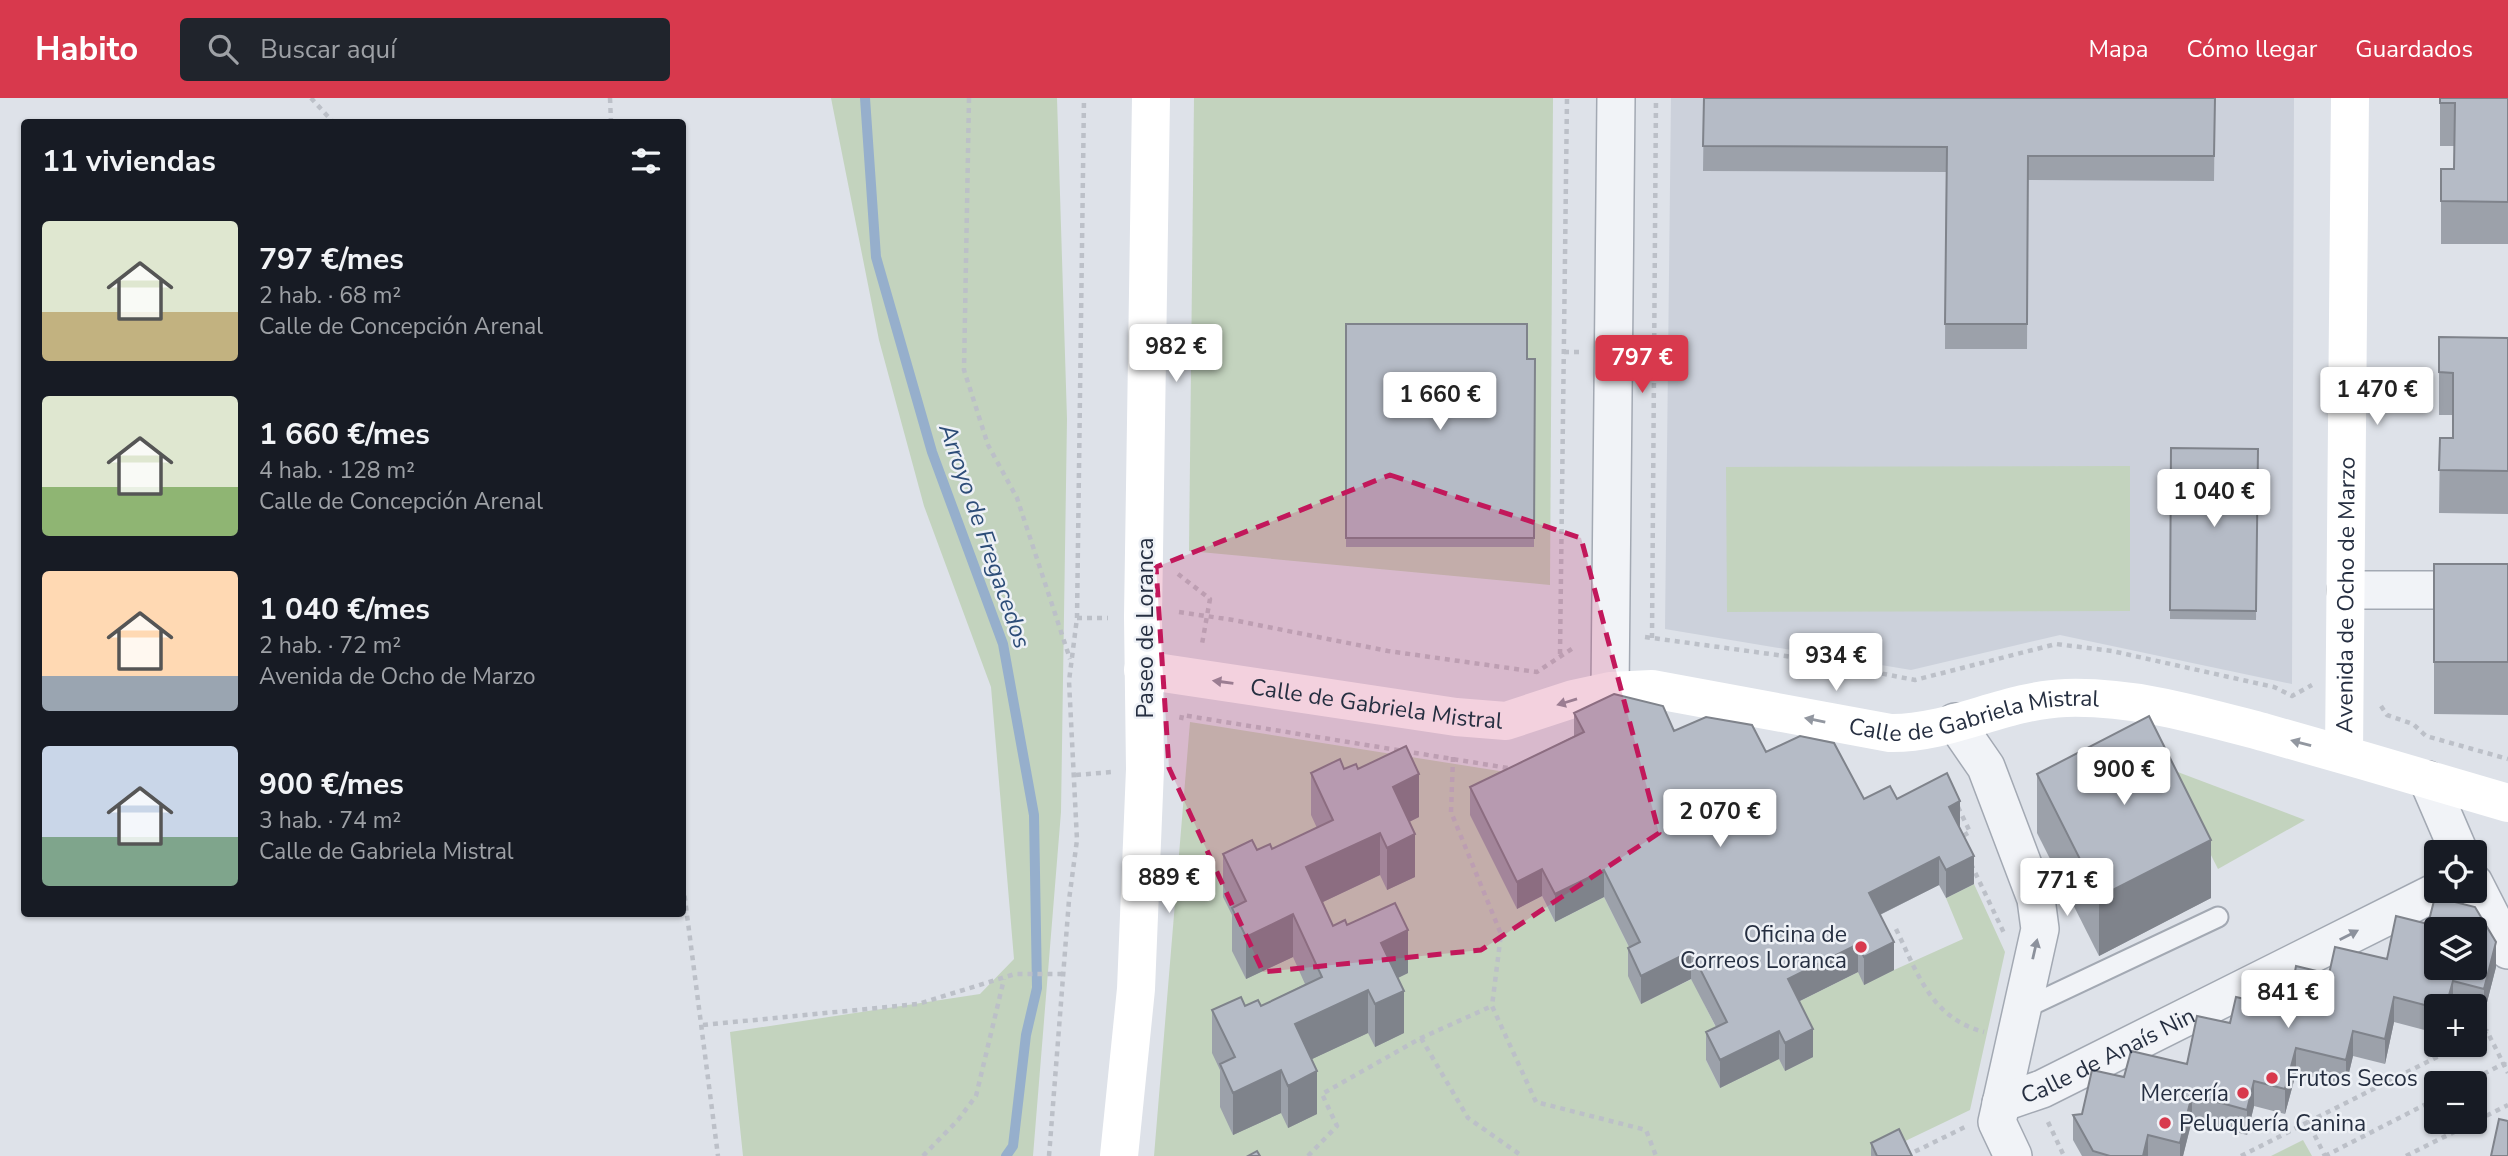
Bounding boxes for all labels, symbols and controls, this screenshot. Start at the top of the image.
search box [180,18,670,81]
text: Habito [35,27,138,72]
icon: search [204,30,242,68]
text: Buscar aquí [260,32,396,67]
text: Mapa [2088,33,2148,65]
text: Cómo llegar [2186,33,2317,65]
text: Guardados [2355,33,2473,65]
text: 11 viviendas [42,141,216,182]
icon: filters [627,142,665,180]
text: 797 €/mes [259,239,404,280]
icon: home [98,249,182,333]
text: 2 hab. · 68 m² [259,280,401,311]
text: Calle de Concepción Arenal [259,311,543,342]
pin: 982 € [1127,324,1225,384]
text: 982 € [1145,331,1207,362]
pin: 797 € [1593,336,1691,395]
text: 797 € [1611,342,1673,373]
pin: 1 470 € [2312,368,2442,427]
pin: 1 660 € [1375,372,1505,432]
text: 1 470 € [2336,374,2418,405]
text: 1 660 € [1399,379,1481,410]
text: 1 660 €/mes [259,414,430,455]
water label: Arroyo de Fregacedos [931,418,1038,653]
icon: home [98,424,182,508]
text: 4 hab. · 128 m² [259,455,415,486]
street label: Avenida de Ocho de Marzo [2329,457,2363,734]
pin: 1 040 € [2149,470,2279,529]
text: 1 040 € [2173,476,2255,507]
text: Calle de Concepción Arenal [259,486,543,517]
street label: Paseo de Loranca [1130,537,1161,719]
text: 1 040 €/mes [259,589,430,630]
icon: home [98,599,182,683]
text: 2 hab. · 72 m² [259,630,401,661]
pin: 934 € [1787,634,1885,693]
text: 934 € [1805,640,1867,671]
text: Avenida de Ocho de Marzo [259,661,535,692]
street label: Calle de Gabriela Mistral [1248,671,1504,737]
one-way arrow [1212,676,1234,687]
street label: Calle de Gabriela Mistral [1846,683,2100,749]
one-way arrow [1557,697,1578,707]
one-way arrow [1804,714,1826,725]
one-way arrow [2290,737,2311,747]
pin: 900 € [2075,748,2173,807]
text: 900 € [2093,754,2155,785]
text: 900 €/mes [259,764,404,805]
icon: home [98,774,182,858]
pin: 2 070 € [1655,790,1785,849]
text: 2 070 € [1679,796,1761,827]
text: 3 hab. · 74 m² [259,805,401,836]
text: Calle de Gabriela Mistral [259,836,514,867]
map controls [2424,840,2487,1134]
button: locate [2424,840,2487,903]
pin: 889 € [1120,856,1218,915]
pin: 771 € [2018,858,2116,918]
text: 889 € [1138,862,1200,893]
text: 771 € [2036,865,2098,896]
button: layers [2424,917,2487,980]
place label: Oficina de Correos Loranca [1680,919,1847,976]
one-way arrow [2339,930,2359,941]
one-way arrow [2030,938,2041,960]
marker: Oficina de Correos Loranca [1853,939,1869,955]
pin: 841 € [2239,970,2337,1030]
text: 841 € [2257,977,2319,1008]
button: + [2424,994,2487,1057]
street label: Calle de Anaís Nin [2017,1000,2200,1111]
place label: Frutos Secos [2286,1063,2418,1094]
marker: Frutos Secos [2264,1070,2280,1086]
button: − [2424,1071,2487,1134]
place label: Mercería [2141,1078,2229,1109]
marker: Mercería [2235,1085,2251,1101]
place label: Peluquería Canina [2179,1108,2366,1139]
marker: Peluquería Canina [2157,1115,2173,1131]

